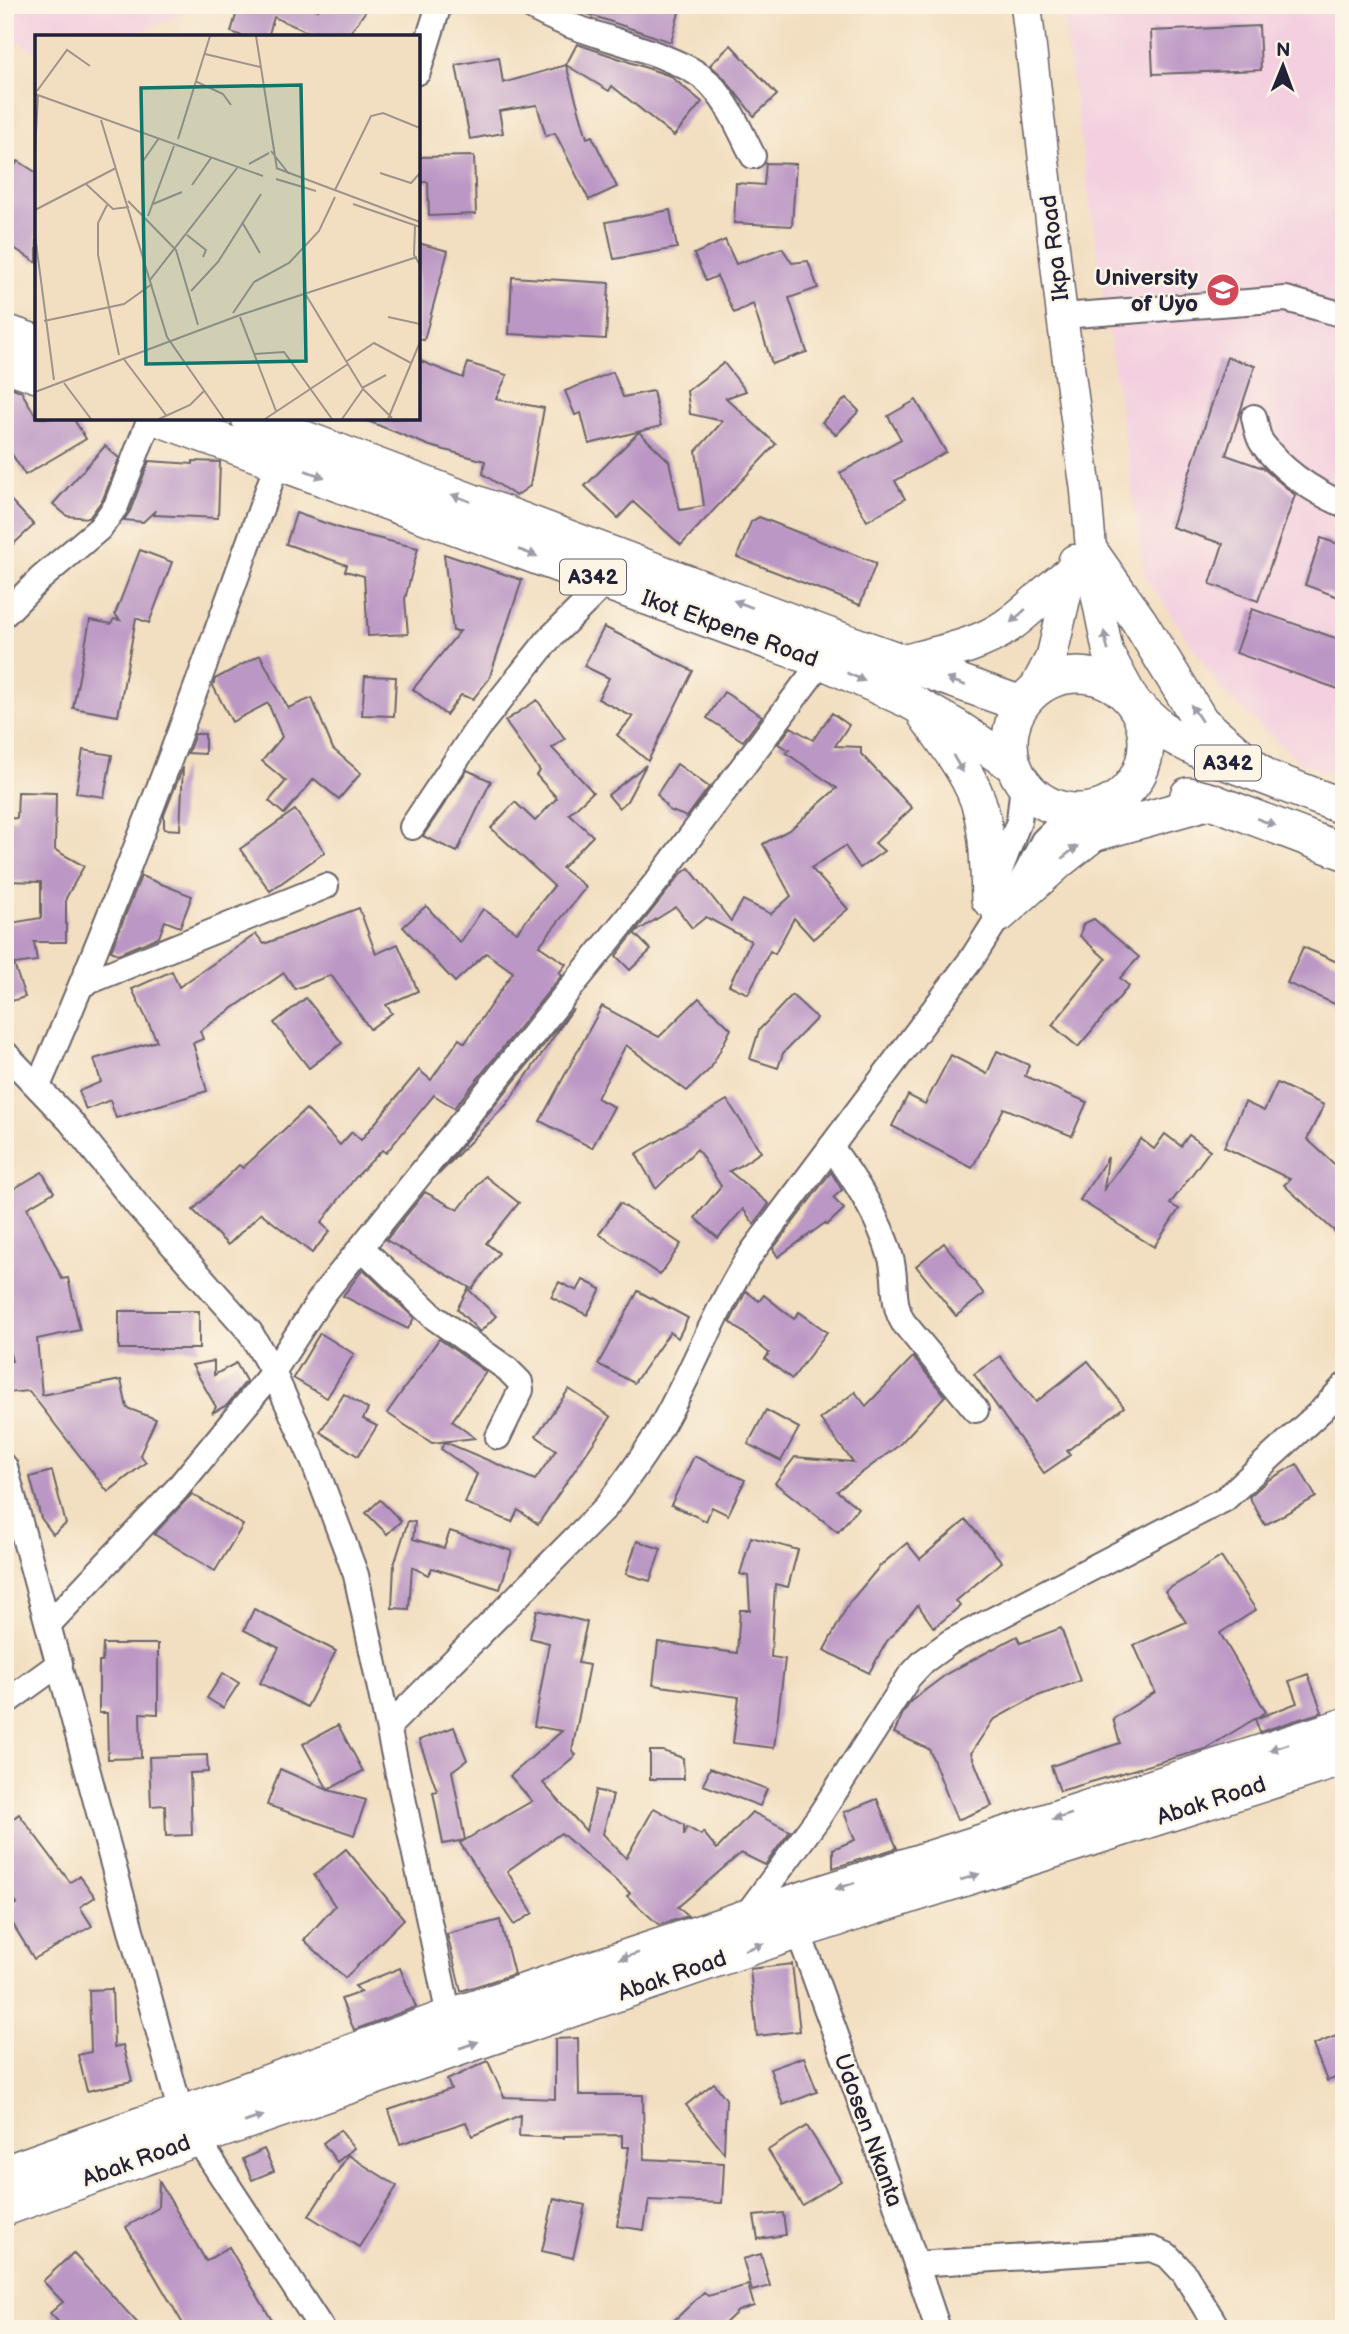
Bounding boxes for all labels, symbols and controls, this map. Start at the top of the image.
north arrow [1248,32,1318,102]
inset map [35,35,420,420]
text: N [1276,39,1291,62]
street label: Ikpa Road [1035,193,1075,302]
place label: University of Uyo [1095,264,1198,318]
school or university icon: University of Uyo [1204,271,1242,309]
one-way arrow [304,469,325,480]
one-way arrow [450,492,471,503]
one-way arrow [518,548,539,559]
road number: A342 [560,560,626,594]
street label: Ikot Ekpene Road [638,584,822,674]
one-way arrow [732,598,753,609]
one-way arrow [1010,608,1027,623]
one-way arrow [1100,630,1111,652]
one-way arrow [845,672,866,683]
one-way arrow [946,676,967,687]
one-way arrow [1190,704,1203,723]
road number: A342 [1195,746,1261,780]
one-way arrow [952,754,964,774]
one-way arrow [1255,817,1276,828]
one-way arrow [1060,845,1078,860]
one-way arrow [1268,1742,1289,1753]
street label: Abak Road [1153,1770,1269,1832]
one-way arrow [1052,1812,1073,1822]
one-way arrow [960,1871,981,1881]
one-way arrow [835,1881,856,1891]
one-way arrow [743,1941,764,1952]
street label: Abak Road [614,1944,730,2008]
one-way arrow [619,1951,640,1962]
one-way arrow [459,2039,480,2050]
street label: Udosen Nkanta [827,2050,909,2211]
one-way arrow [243,2113,264,2124]
street label: Abak Road [78,2128,194,2193]

